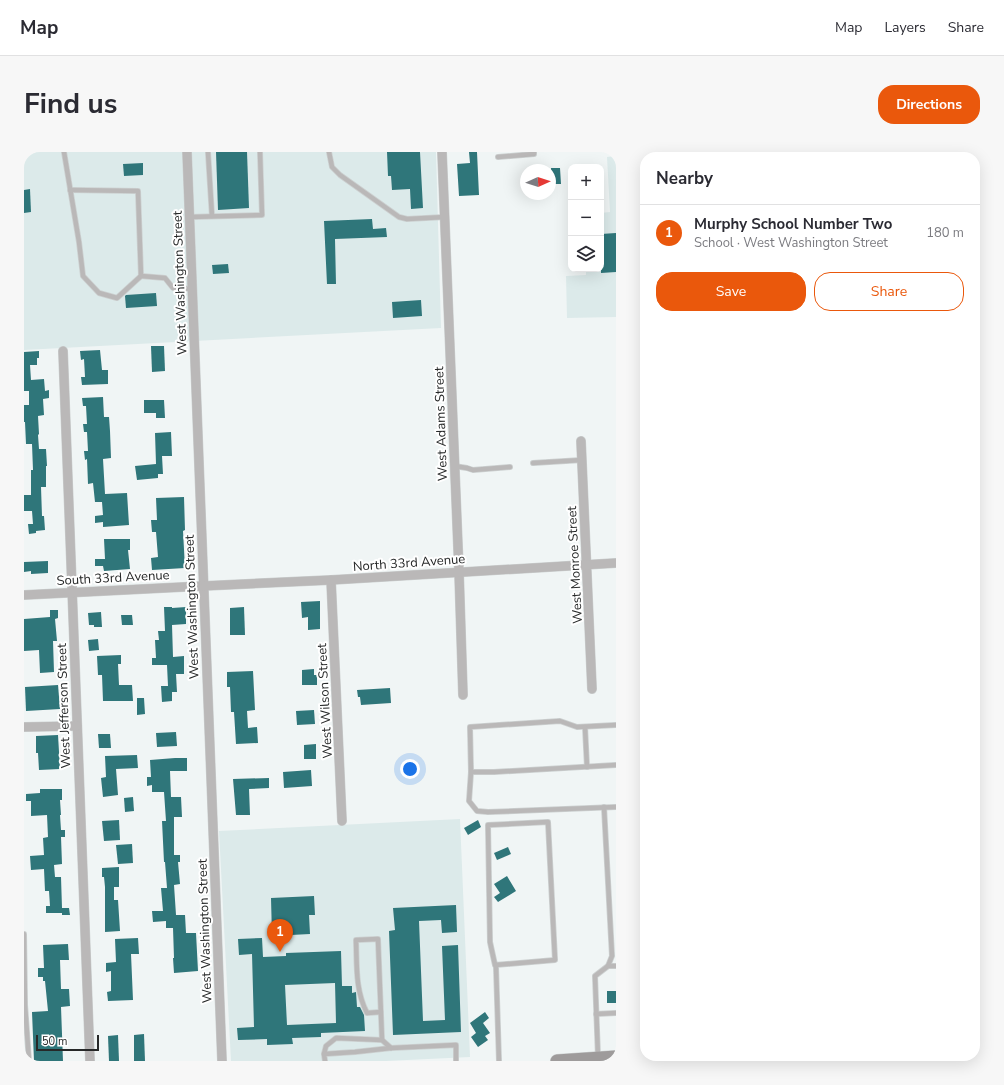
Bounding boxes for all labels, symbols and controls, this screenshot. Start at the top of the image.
text: Map [20,15,58,41]
text: Map [835,18,862,37]
text: Layers [884,18,926,37]
text: Share [948,18,984,37]
text: Find us [24,85,118,123]
button: Directions [878,85,980,124]
north arrow [520,164,556,200]
map controls [568,164,604,272]
button: + [568,164,604,200]
text: Nearby [656,167,713,190]
button: − [568,200,604,236]
street label: West Washington Street [168,210,192,356]
text: Murphy School Number Two [694,214,892,234]
text: 1 [665,224,673,242]
text: 180 m [926,224,964,242]
text: School · West Washington Street [694,234,888,252]
button: layers [568,236,604,272]
button: Save [656,272,806,311]
button: Share [814,272,964,311]
street label: West Adams Street [430,366,452,482]
street label: West Monroe Street [563,505,587,624]
street label: West Washington Street [180,534,204,680]
street label: North 33rd Avenue [352,550,466,576]
street label: South 33rd Avenue [56,566,170,590]
street label: West Wilson Street [313,642,337,759]
street label: West Jefferson Street [53,643,75,769]
your location [400,759,420,779]
street label: West Washington Street [193,858,217,1004]
pin: 1 [267,919,293,952]
scale bar [36,1033,99,1052]
text: 50 m [42,1034,67,1049]

